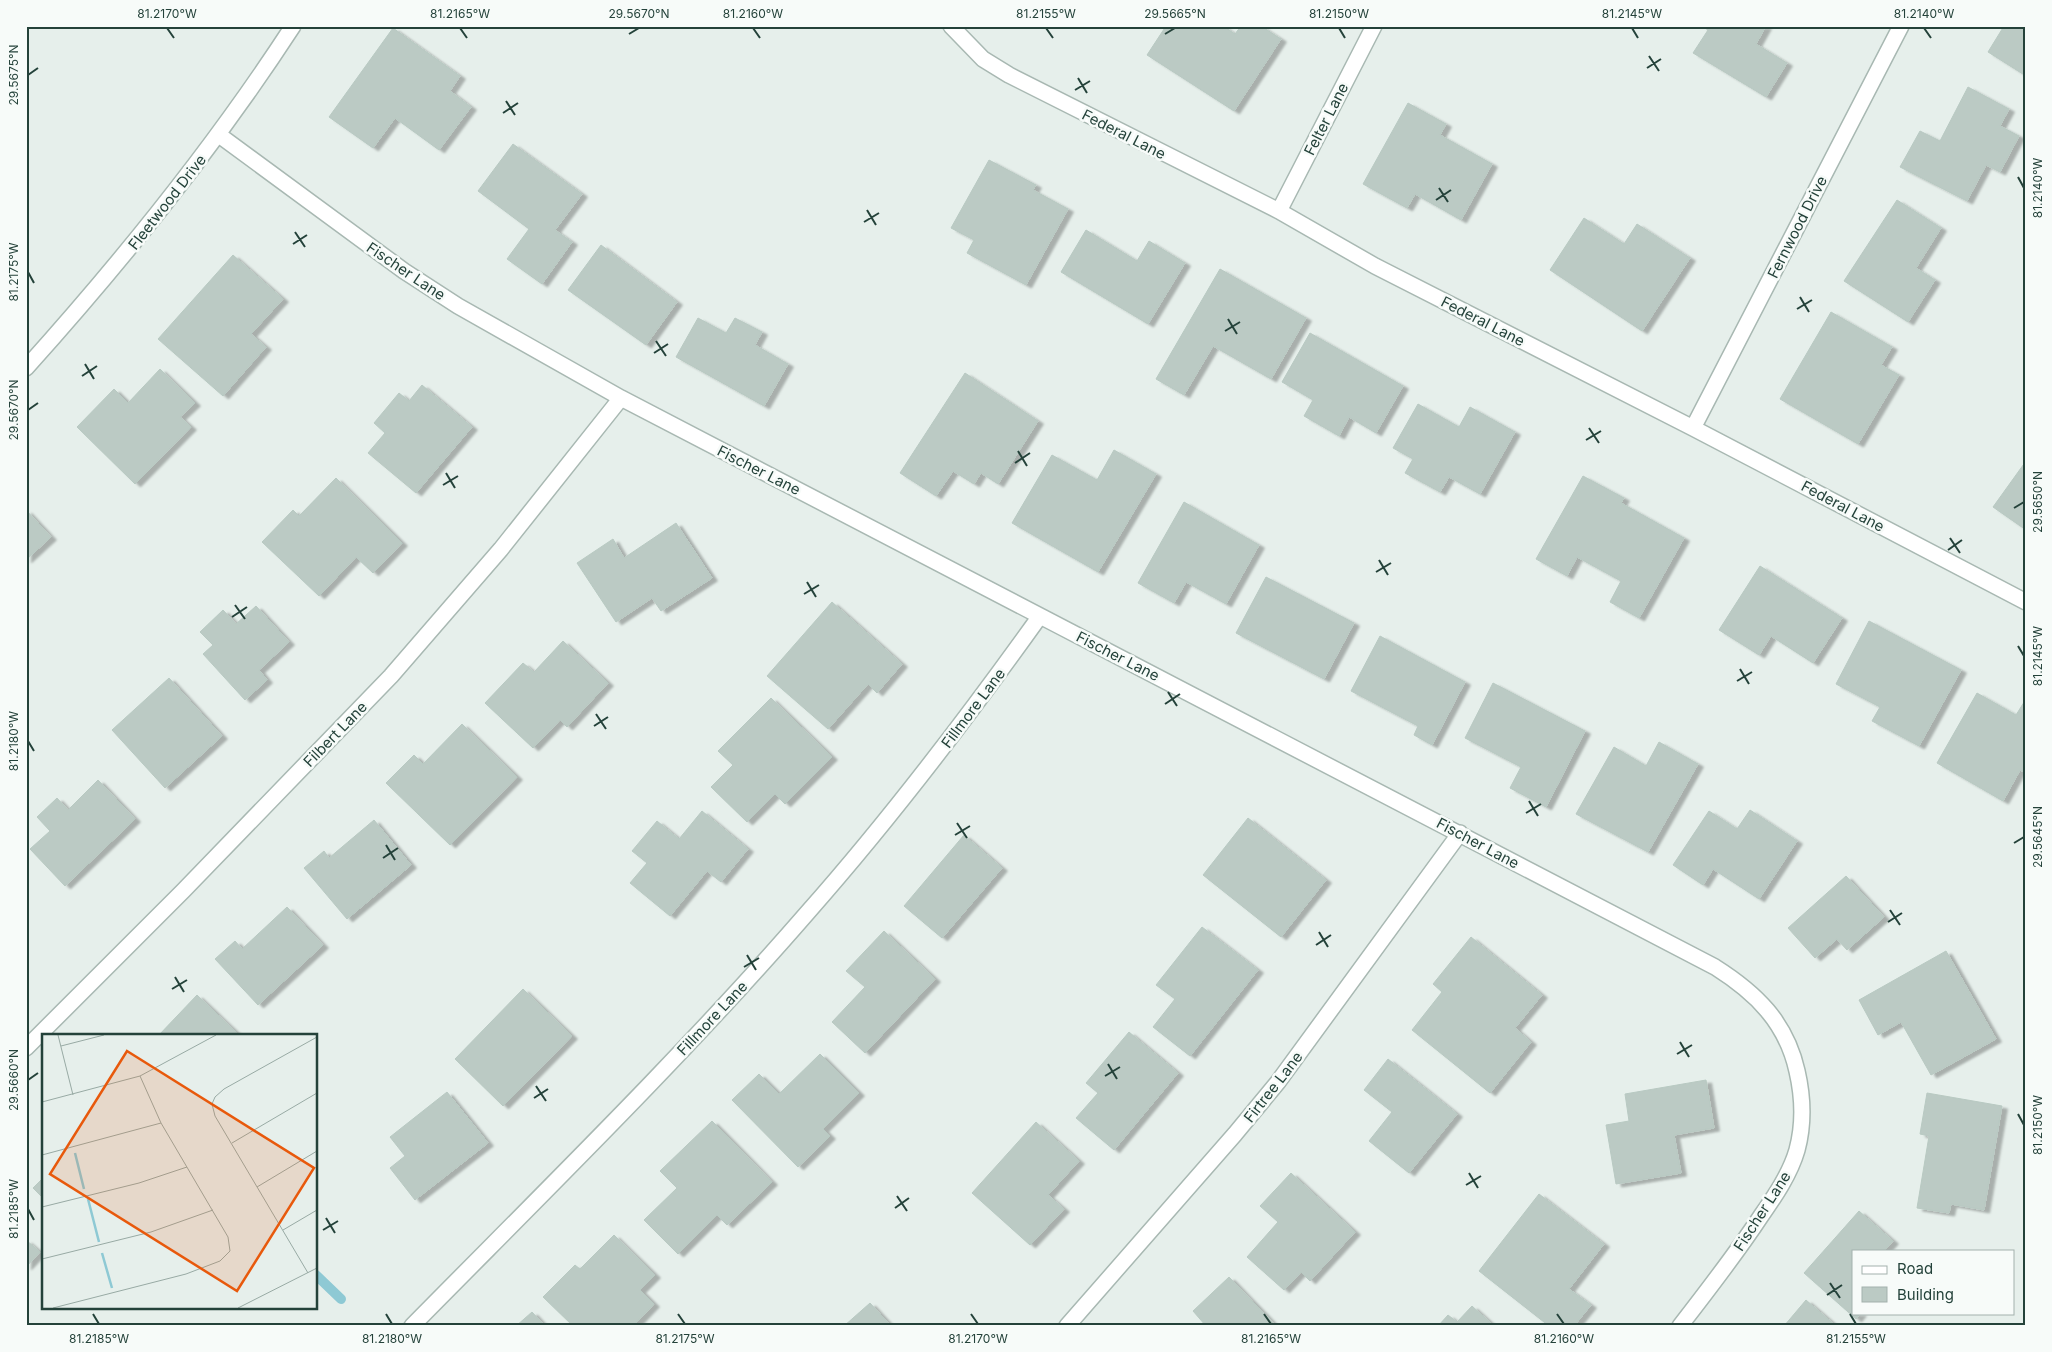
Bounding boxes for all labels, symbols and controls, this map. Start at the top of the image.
text: 81.2170°W [137,6,197,21]
text: 81.2165°W [430,6,490,21]
text: 29.5670°N [608,6,670,21]
text: 81.2160°W [723,6,783,21]
text: 81.2155°W [1016,6,1076,21]
text: 29.5665°N [1144,6,1206,21]
text: 81.2150°W [1309,6,1369,21]
text: 81.2145°W [1602,6,1662,21]
text: 81.2140°W [1894,6,1954,21]
text: 29.5675°N [6,45,21,105]
street label: Felter Lane [1300,80,1352,158]
street label: Federal Lane [1079,105,1169,163]
street label: Fleetwood Drive [124,151,210,253]
text: 81.2140°W [2030,158,2045,218]
street label: Fernwood Drive [1763,173,1831,281]
street label: Fischer Lane [363,238,449,304]
text: 81.2175°W [6,242,21,302]
street label: Federal Lane [1438,292,1528,350]
text: 29.5670°N [6,379,21,441]
street label: Fischer Lane [714,441,804,499]
text: 29.5650°N [2030,471,2045,533]
street label: Federal Lane [1798,476,1888,536]
text: 81.2145°W [2030,626,2045,686]
street label: Fischer Lane [1073,627,1163,685]
street label: Fillmore Lane [937,664,1009,752]
street label: Filbert Lane [299,697,371,771]
text: 81.2180°W [6,711,21,771]
text: 29.5645°N [2030,806,2045,868]
street label: Fischer Lane [1433,813,1523,873]
street label: Fillmore Lane [673,977,751,1059]
inset map [42,1034,318,1310]
street label: Firtree Lane [1239,1048,1307,1126]
text: 29.5660°N [6,1049,21,1111]
text: 81.2150°W [2030,1095,2045,1155]
street label: Fischer Lane [1729,1168,1795,1254]
text: 81.2185°W [6,1179,21,1239]
legend [1852,1250,2014,1314]
text: Road [1897,1259,1933,1278]
text: Building [1897,1285,1954,1304]
text: 81.2185°W [69,1331,129,1346]
text: 81.2180°W [362,1331,422,1346]
text: 81.2175°W [655,1331,715,1346]
text: 81.2170°W [948,1331,1008,1346]
text: 81.2165°W [1241,1331,1301,1346]
text: 81.2160°W [1534,1331,1594,1346]
text: 81.2155°W [1826,1331,1886,1346]

